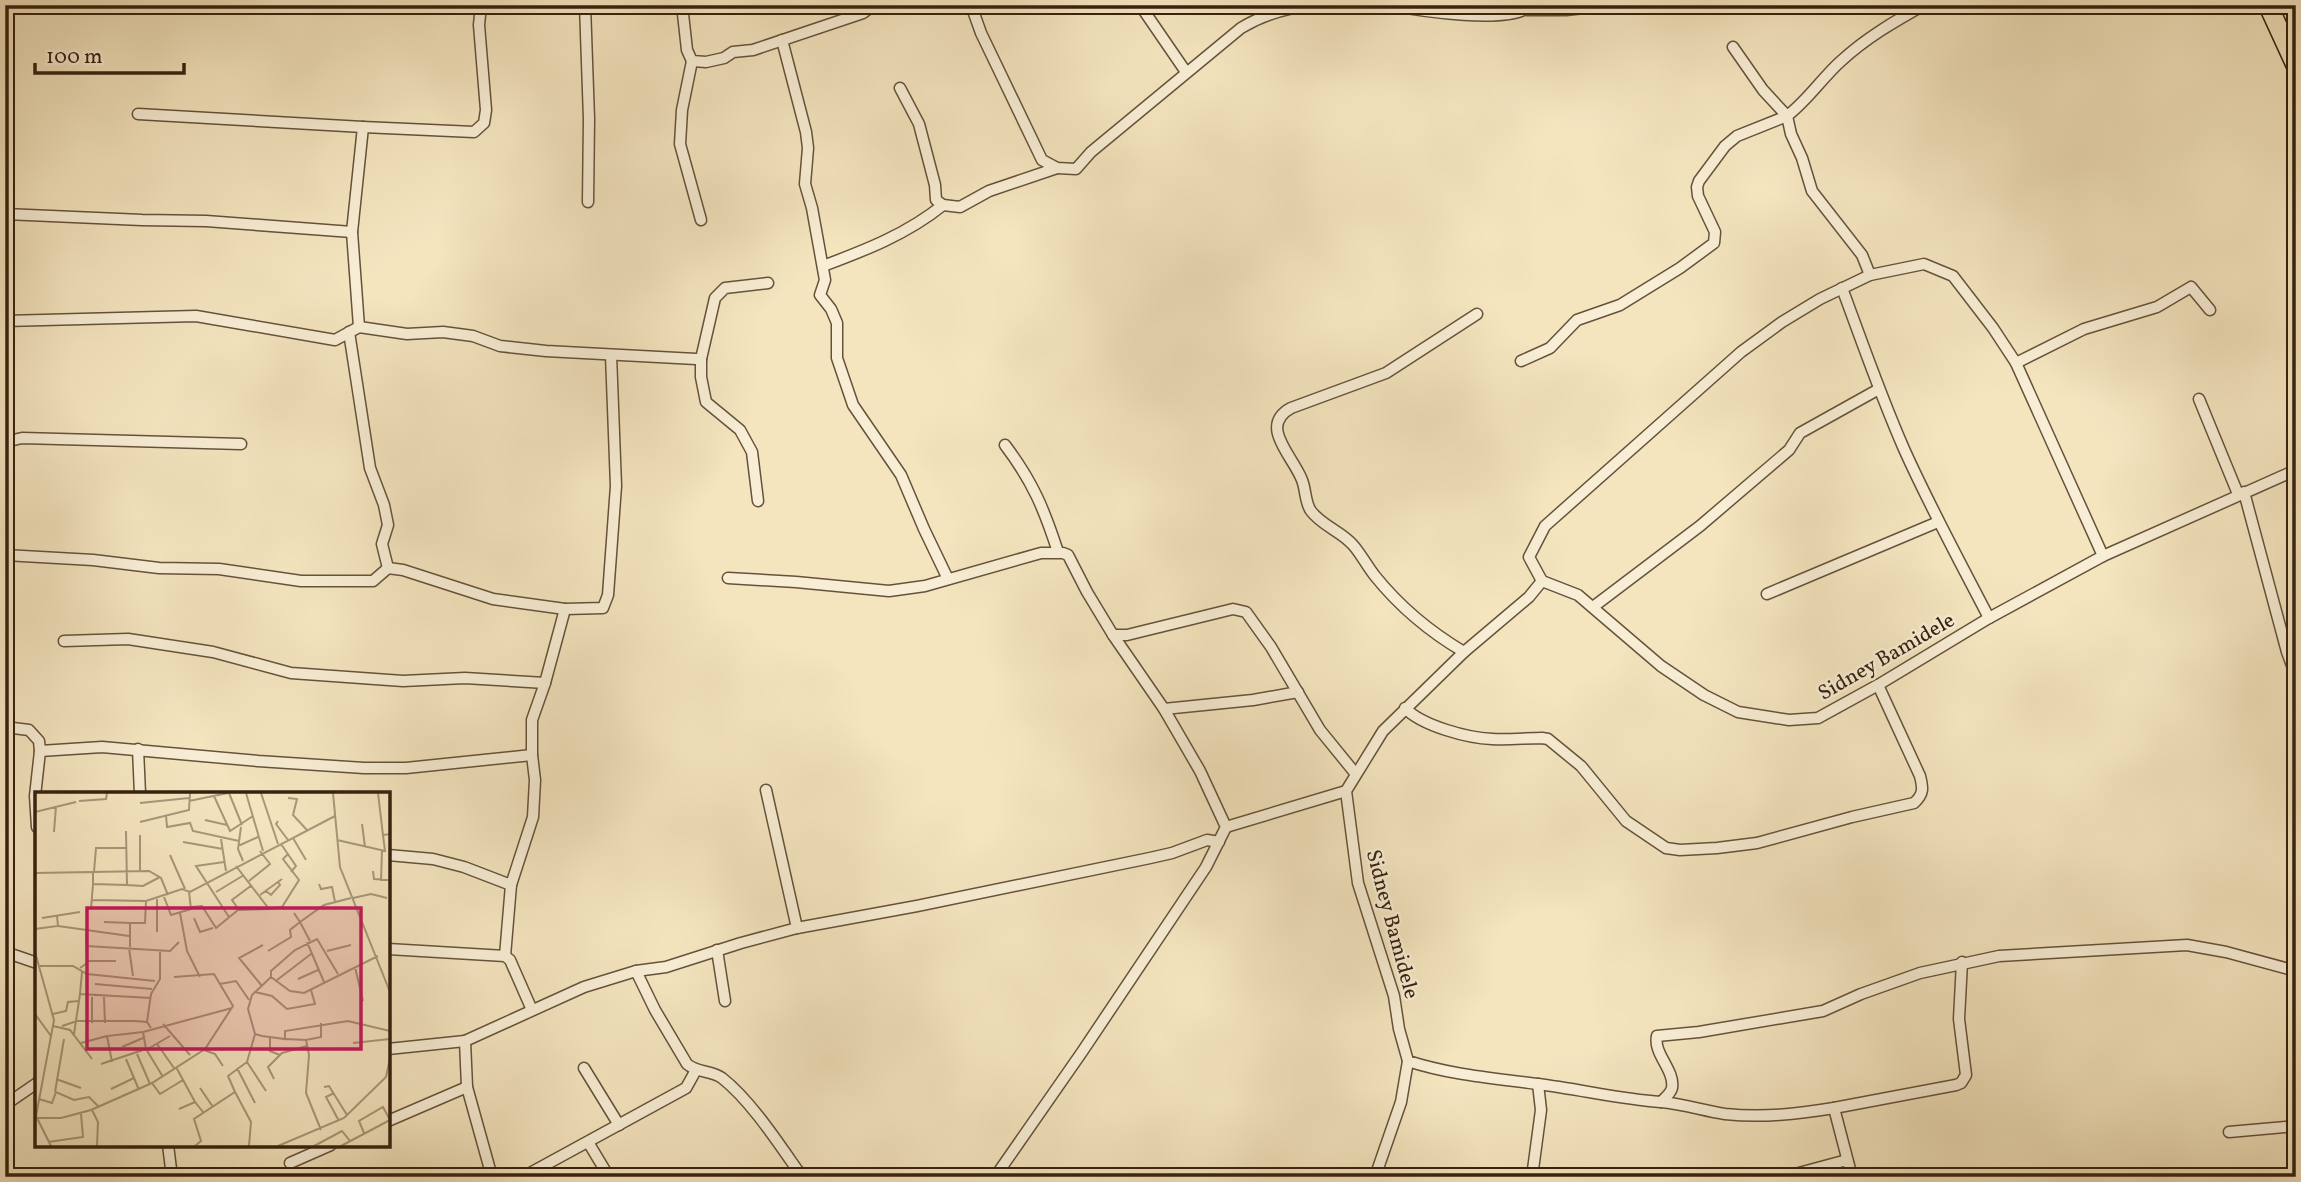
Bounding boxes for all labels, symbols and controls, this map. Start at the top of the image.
scale bar [35,32,184,76]
text: 100 m [46,43,103,72]
street label: Sidney Bamidele [1813,606,1960,708]
inset map [35,792,390,1147]
street label: Sidney Bamidele [1358,847,1425,1002]

